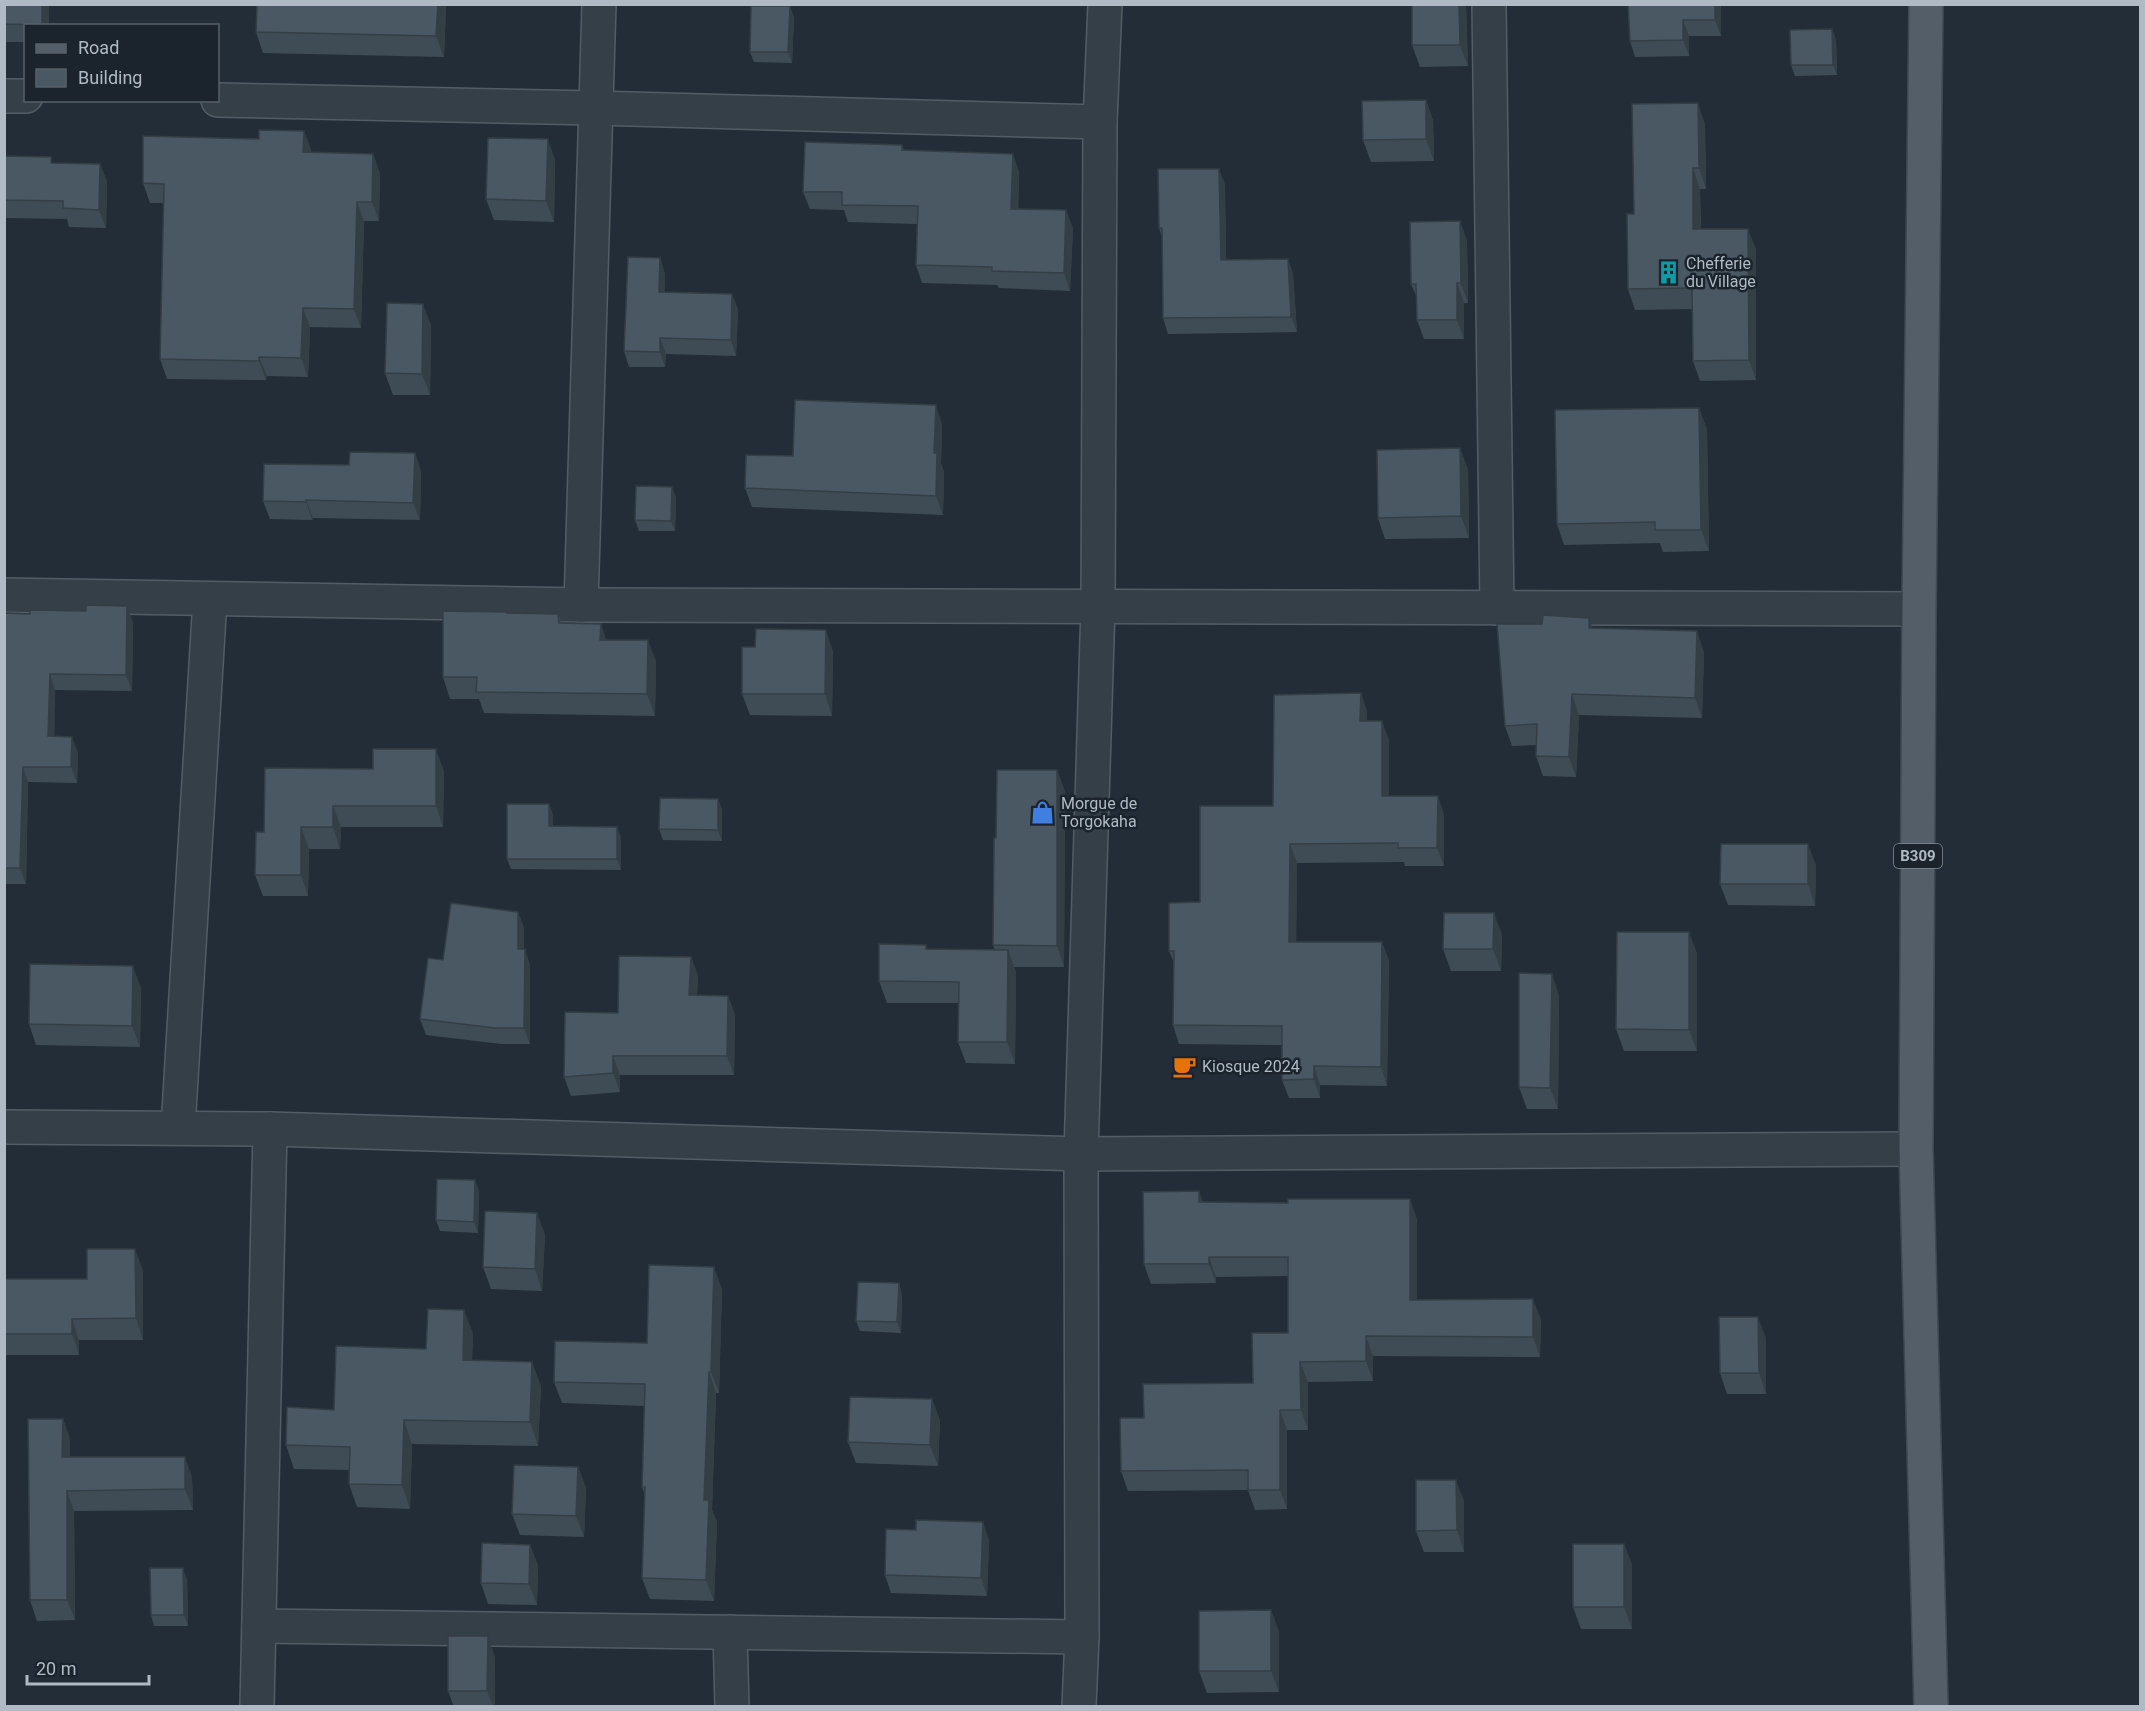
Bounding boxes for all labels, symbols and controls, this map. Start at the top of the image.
legend [24,24,219,102]
text: Road [78,37,119,58]
text: Building [78,67,142,88]
place label: Chefferie du Village [1686,254,1756,291]
building icon: Chefferie du Village [1655,259,1681,285]
place label: Morgue de Torgokaha [1061,794,1137,831]
shop icon: Morgue de Torgokaha [1030,799,1056,825]
road number: B309 [1894,844,1942,868]
cafe icon: Kiosque 2024 [1171,1053,1197,1079]
place label: Kiosque 2024 [1202,1057,1300,1076]
scale bar [27,1648,148,1686]
text: 20 m [36,1658,76,1679]

